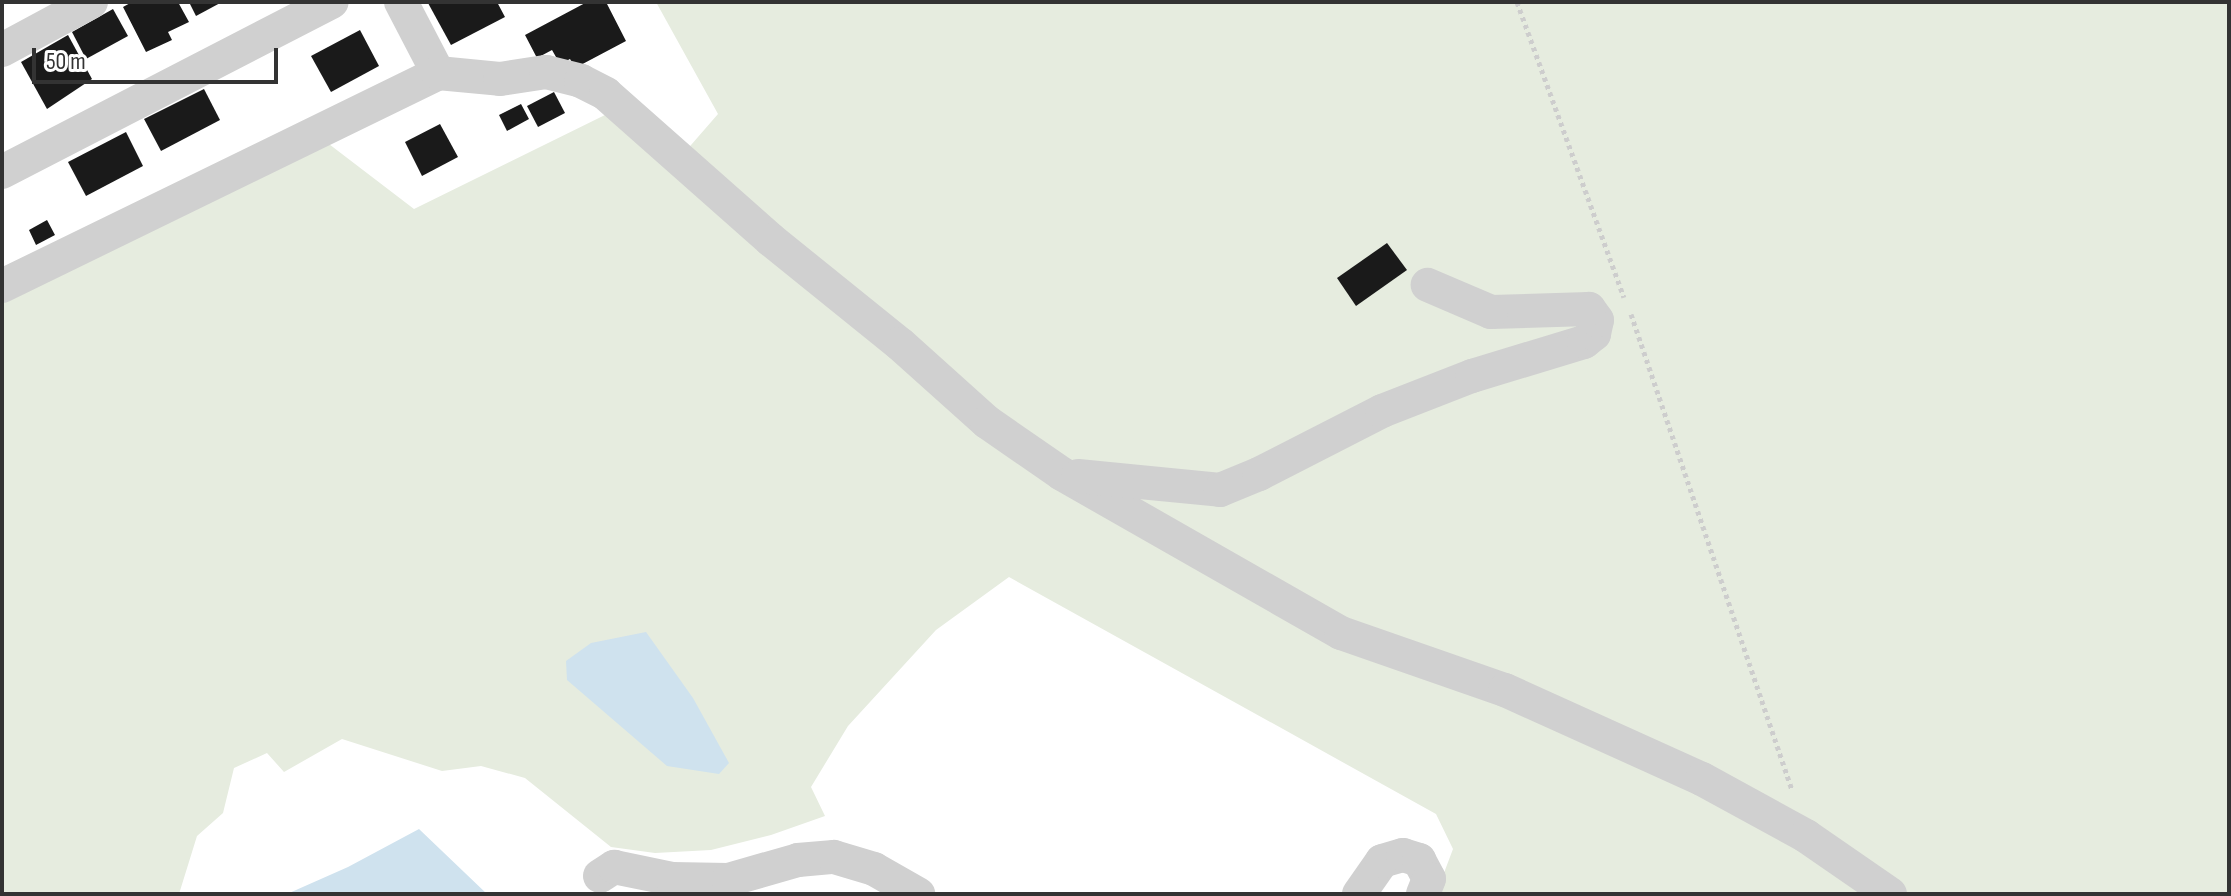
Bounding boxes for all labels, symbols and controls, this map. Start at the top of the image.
scale bar [36,32,282,82]
text: 50 m [46,47,86,76]

